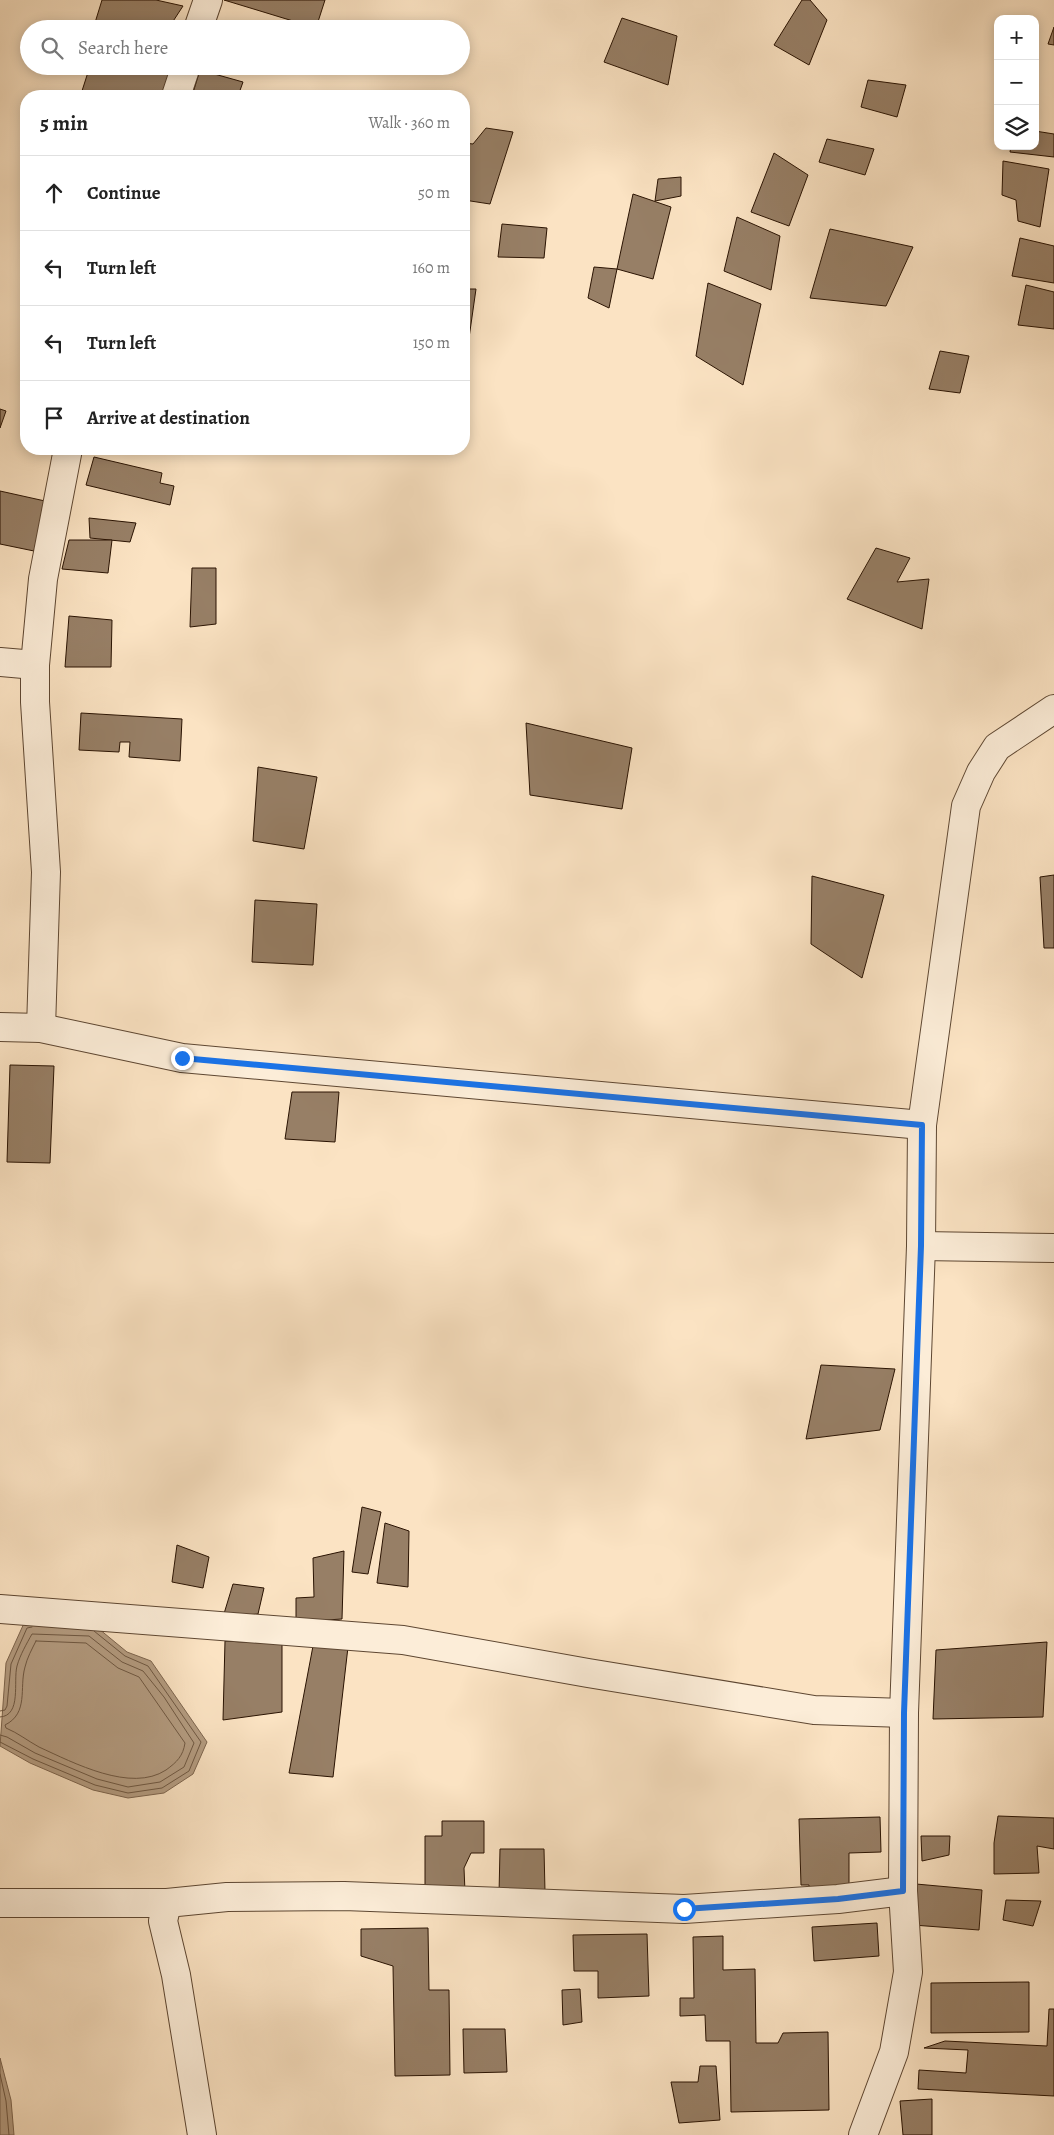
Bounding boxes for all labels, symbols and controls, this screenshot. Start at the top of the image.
map controls [994,15,1039,150]
button: + [994,15,1039,60]
search box [20,20,470,75]
icon: search [38,34,66,62]
text: Search here [78,35,168,61]
button: − [994,60,1039,105]
button: layers [994,105,1039,150]
text: 5 min [40,109,88,137]
text: Walk · 360 m [368,112,450,134]
icon: ahead [40,179,68,207]
text: Continue [87,180,161,206]
text: 50 m [418,182,450,204]
icon: left [40,254,68,282]
text: Turn left [87,255,156,281]
text: 160 m [412,257,450,279]
icon: left [40,329,68,357]
text: Turn left [87,330,156,356]
text: 150 m [413,332,450,354]
icon: arrive [40,404,68,432]
text: Arrive at destination [87,405,250,431]
route end [171,1047,194,1070]
route start [673,1898,696,1921]

